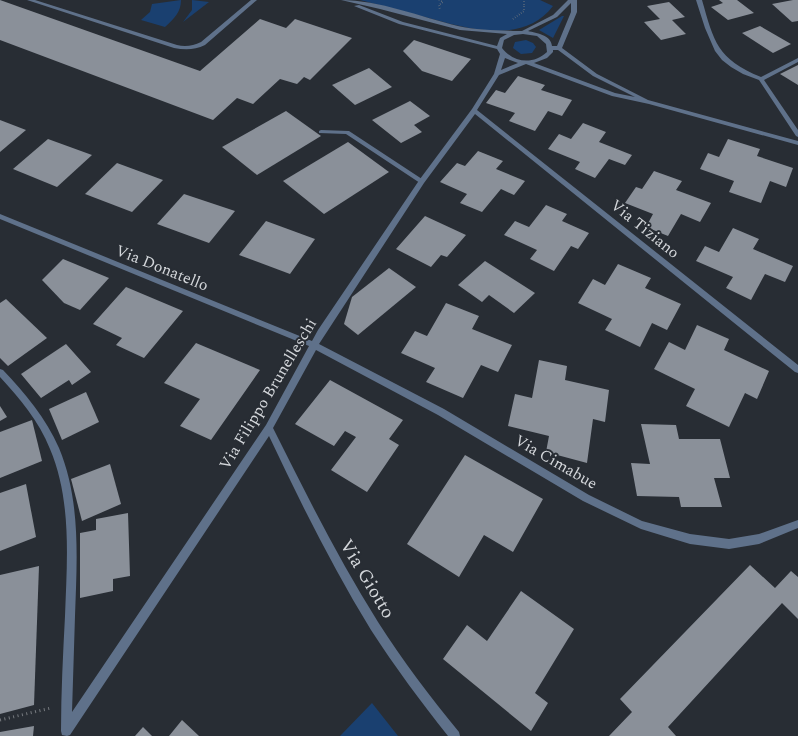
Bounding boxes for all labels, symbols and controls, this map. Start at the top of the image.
street label: Via Tiziano [605,194,685,264]
street label: Via Donatello [112,238,212,298]
street label: Via Filippo Brunelleschi [213,314,323,474]
street label: Via Cimabue [510,429,602,495]
street label: Via Giotto [332,534,402,624]

